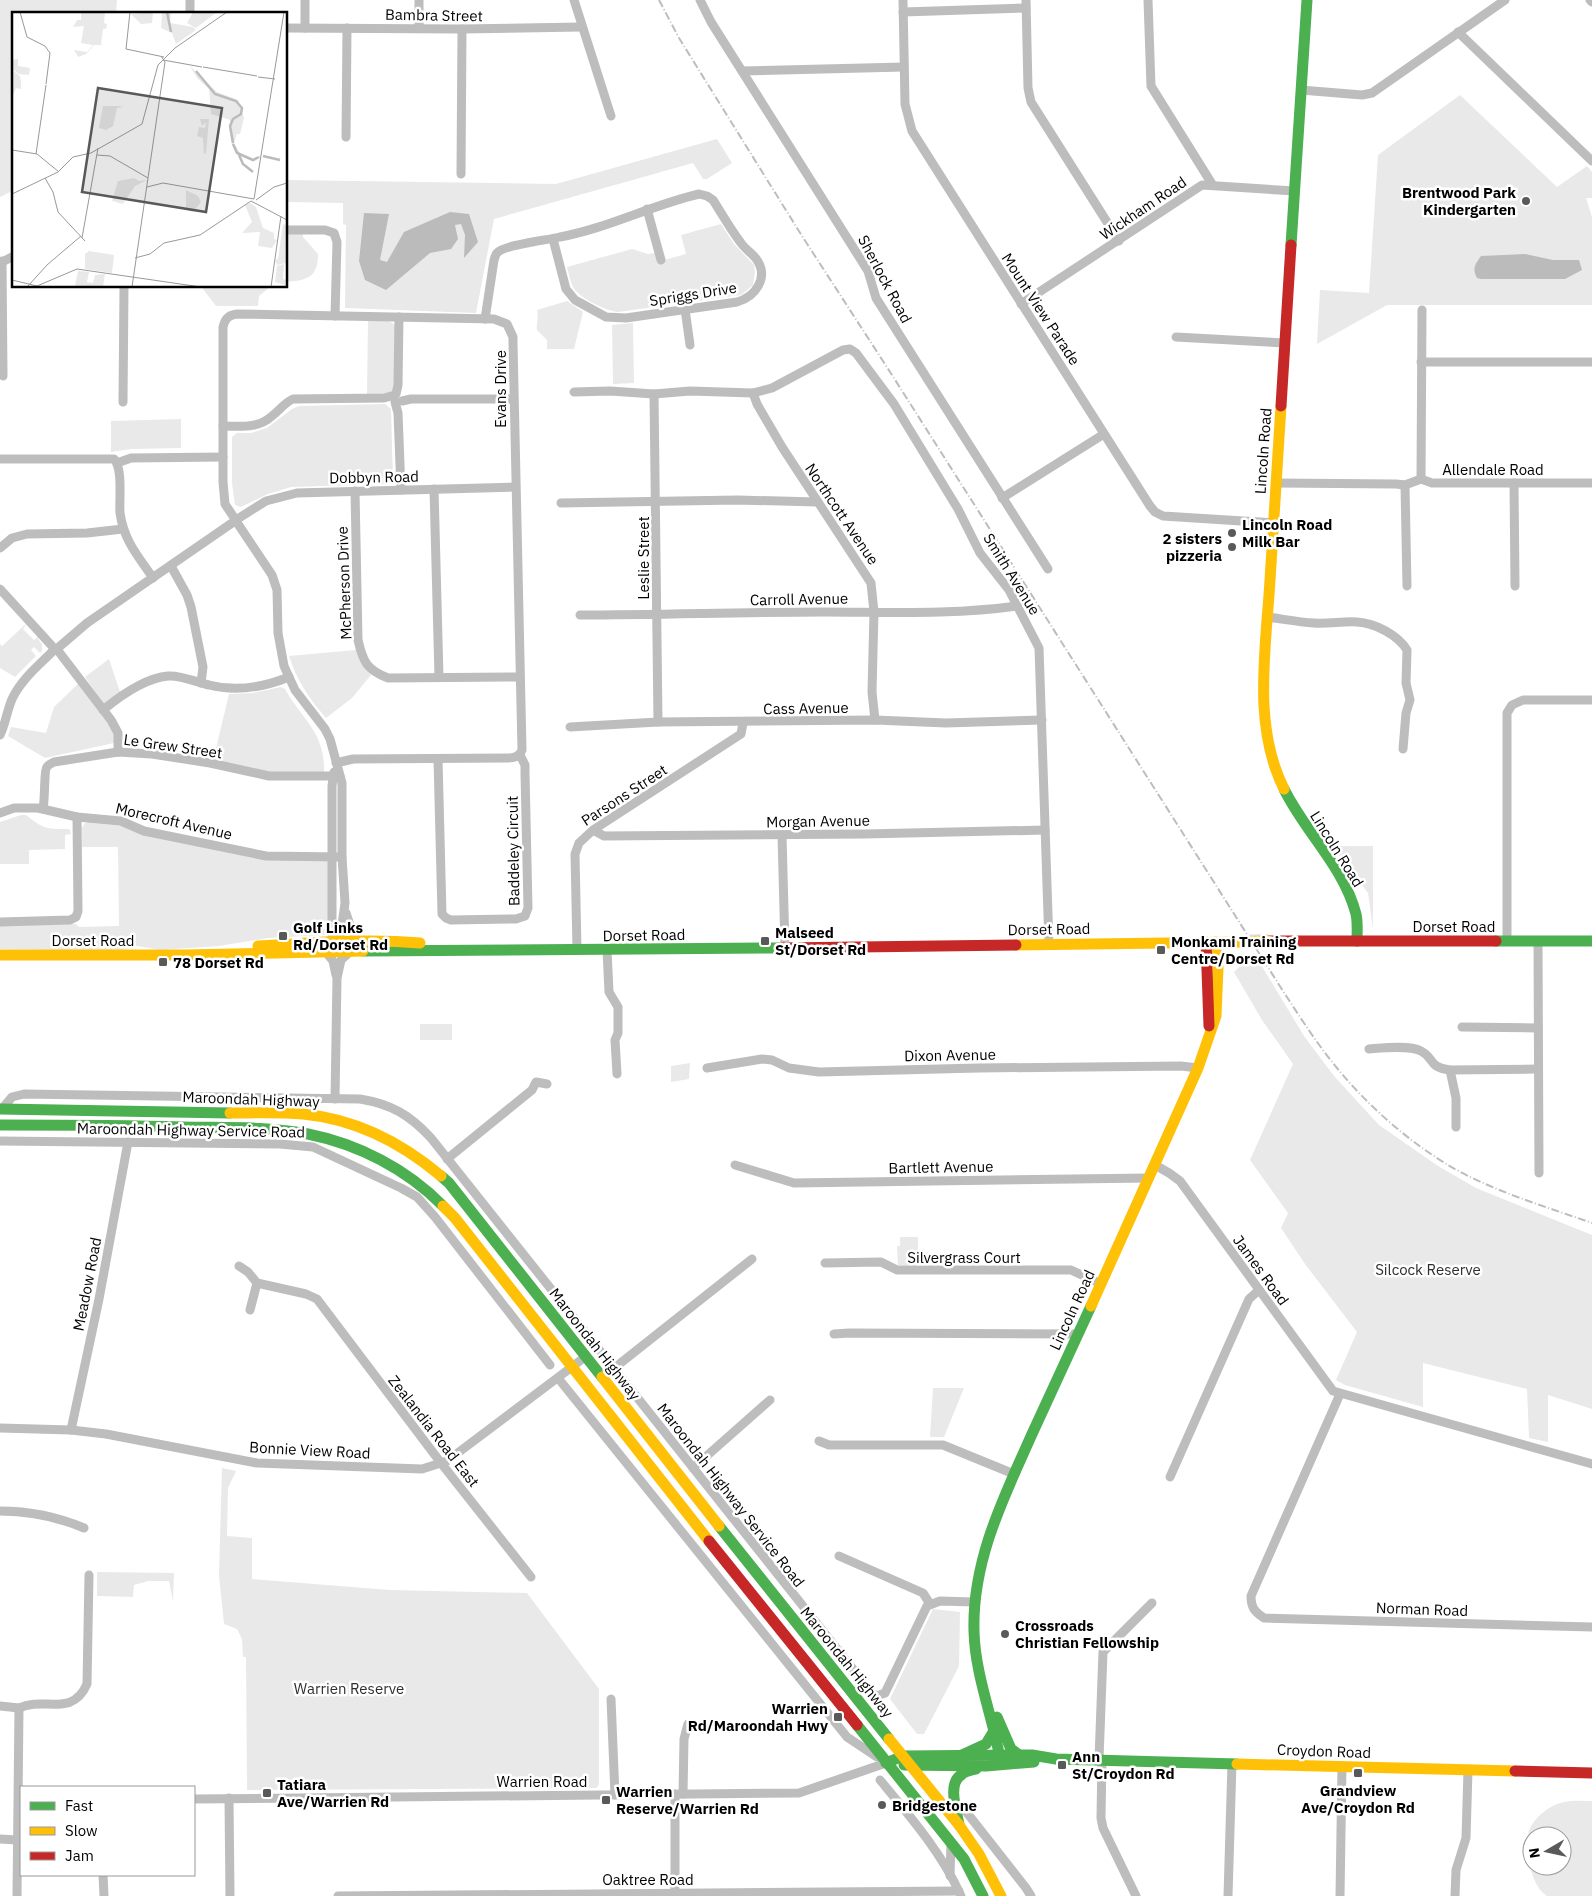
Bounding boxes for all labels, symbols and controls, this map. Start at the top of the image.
street label: Bambra Street [385,5,483,25]
inset map [12,12,288,288]
street label: Wickham Road [1096,172,1190,244]
place label: Brentwood Park Kindergarten [1402,183,1516,219]
marker: Brentwood Park Kindergarten [1520,195,1532,207]
street label: Sherlock Road [854,232,916,326]
street label: Mount View Parade [998,249,1084,369]
street label: Spriggs Drive [648,278,738,310]
street label: Evans Drive [491,350,510,428]
street label: Lincoln Road [1251,407,1275,495]
street label: Northcott Avenue [801,460,883,568]
street label: Allendale Road [1442,460,1544,479]
street label: Dobbyn Road [329,467,419,487]
place label: Lincoln Road Milk Bar [1242,515,1332,551]
street label: Leslie Street [634,516,653,600]
street label: McPherson Drive [333,526,355,640]
marker: Lincoln Road Milk Bar [1226,527,1238,539]
place label: 2 sisters pizzeria [1162,529,1222,565]
street label: Smith Avenue [979,530,1045,618]
marker: 2 sisters pizzeria [1226,541,1238,553]
street label: Carroll Avenue [750,589,848,609]
street label: Cass Avenue [763,698,849,718]
street label: Le Grew Street [122,730,224,762]
street label: Parsons Street [577,760,671,830]
street label: Baddeley Circuit [503,796,523,906]
street label: Morecroft Avenue [114,798,234,844]
street label: Lincoln Road [1306,807,1368,891]
street label: Morgan Avenue [766,811,870,831]
street label: Dorset Road [1413,917,1495,936]
place label: Golf Links Rd/Dorset Rd [293,918,388,954]
street label: Dorset Road [1007,919,1091,939]
place label: Malseed St/Dorset Rd [775,923,866,959]
street label: Dorset Road [602,925,686,945]
marker: Golf Links Rd/Dorset Rd [277,930,289,942]
street label: Dorset Road [52,931,134,950]
place label: Monkami Training Centre/Dorset Rd [1171,932,1297,968]
marker: Malseed St/Dorset Rd [759,935,771,947]
marker: Monkami Training Centre/Dorset Rd [1155,944,1167,956]
place label: 78 Dorset Rd [173,953,264,972]
marker: 78 Dorset Rd [157,956,169,968]
street label: Dixon Avenue [904,1045,996,1065]
street label: Maroondah Highway [182,1087,320,1111]
street label: Maroondah Highway Service Road [77,1119,305,1141]
street label: Bartlett Avenue [888,1157,994,1177]
street label: James Road [1229,1231,1293,1309]
street label: Meadow Road [69,1236,105,1332]
street label: Silvergrass Court [907,1248,1021,1267]
park label: Silcock Reserve [1375,1260,1481,1279]
street label: Lincoln Road [1045,1267,1099,1353]
street label: Maroondah Highway [545,1284,645,1404]
street label: Zealandia Road East [384,1371,484,1491]
street label: Maroondah Highway Service Road [653,1399,809,1591]
street label: Bonnie View Road [249,1437,371,1463]
street label: Norman Road [1376,1598,1468,1620]
street label: Maroondah Highway [796,1603,898,1722]
place label: Crossroads Christian Fellowship [1015,1616,1159,1652]
marker: Crossroads Christian Fellowship [999,1628,1011,1640]
park label: Warrien Reserve [294,1679,404,1698]
place label: Warrien Rd/Maroondah Hwy [688,1699,828,1735]
marker: Warrien Rd/Maroondah Hwy [832,1711,844,1723]
street label: Croydon Road [1277,1740,1371,1762]
place label: Ann St/Croydon Rd [1072,1747,1175,1783]
marker: Ann St/Croydon Rd [1056,1759,1068,1771]
marker: Grandview Ave/Croydon Rd [1352,1767,1364,1779]
street label: Warrien Road [497,1772,587,1791]
place label: Tatiara Ave/Warrien Rd [277,1775,389,1811]
place label: Grandview Ave/Croydon Rd [1301,1781,1415,1817]
place label: Warrien Reserve/Warrien Rd [616,1782,759,1818]
legend [20,1786,195,1876]
marker: Tatiara Ave/Warrien Rd [261,1787,273,1799]
marker: Warrien Reserve/Warrien Rd [600,1794,612,1806]
text: Fast [65,1796,93,1815]
place label: Bridgestone [892,1796,977,1815]
marker: Bridgestone [876,1799,888,1811]
text: Slow [65,1821,98,1840]
north arrow [1522,1826,1572,1876]
text: Jam [65,1846,94,1865]
text: N [1524,1847,1544,1859]
street label: Oaktree Road [602,1870,694,1889]

